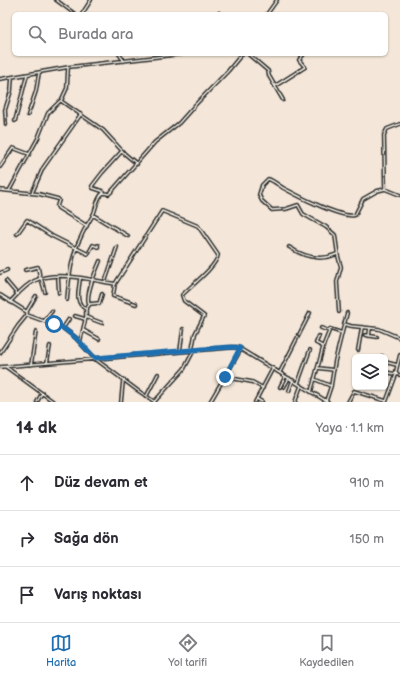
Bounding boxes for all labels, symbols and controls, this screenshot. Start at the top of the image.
search box [12,12,388,56]
icon: search [26,23,48,45]
text: Burada ara [58,25,133,44]
route start [45,315,63,333]
map controls [352,354,388,390]
button: layers [352,354,388,390]
route end [216,368,234,386]
text: 14 dk [16,418,57,438]
text: Yaya · 1.1 km [316,420,384,436]
icon: ahead [16,472,38,494]
text: Düz devam et [54,473,148,492]
text: 910 m [350,475,384,491]
icon: right [16,528,38,550]
text: Sağa dön [54,529,119,548]
text: 150 m [350,531,384,547]
icon: arrive [16,584,38,606]
text: Varış noktası [54,585,141,604]
tab: Harita [46,632,76,669]
tab: Yol tarifi [168,632,207,669]
tab: Kaydedilen [299,632,354,669]

